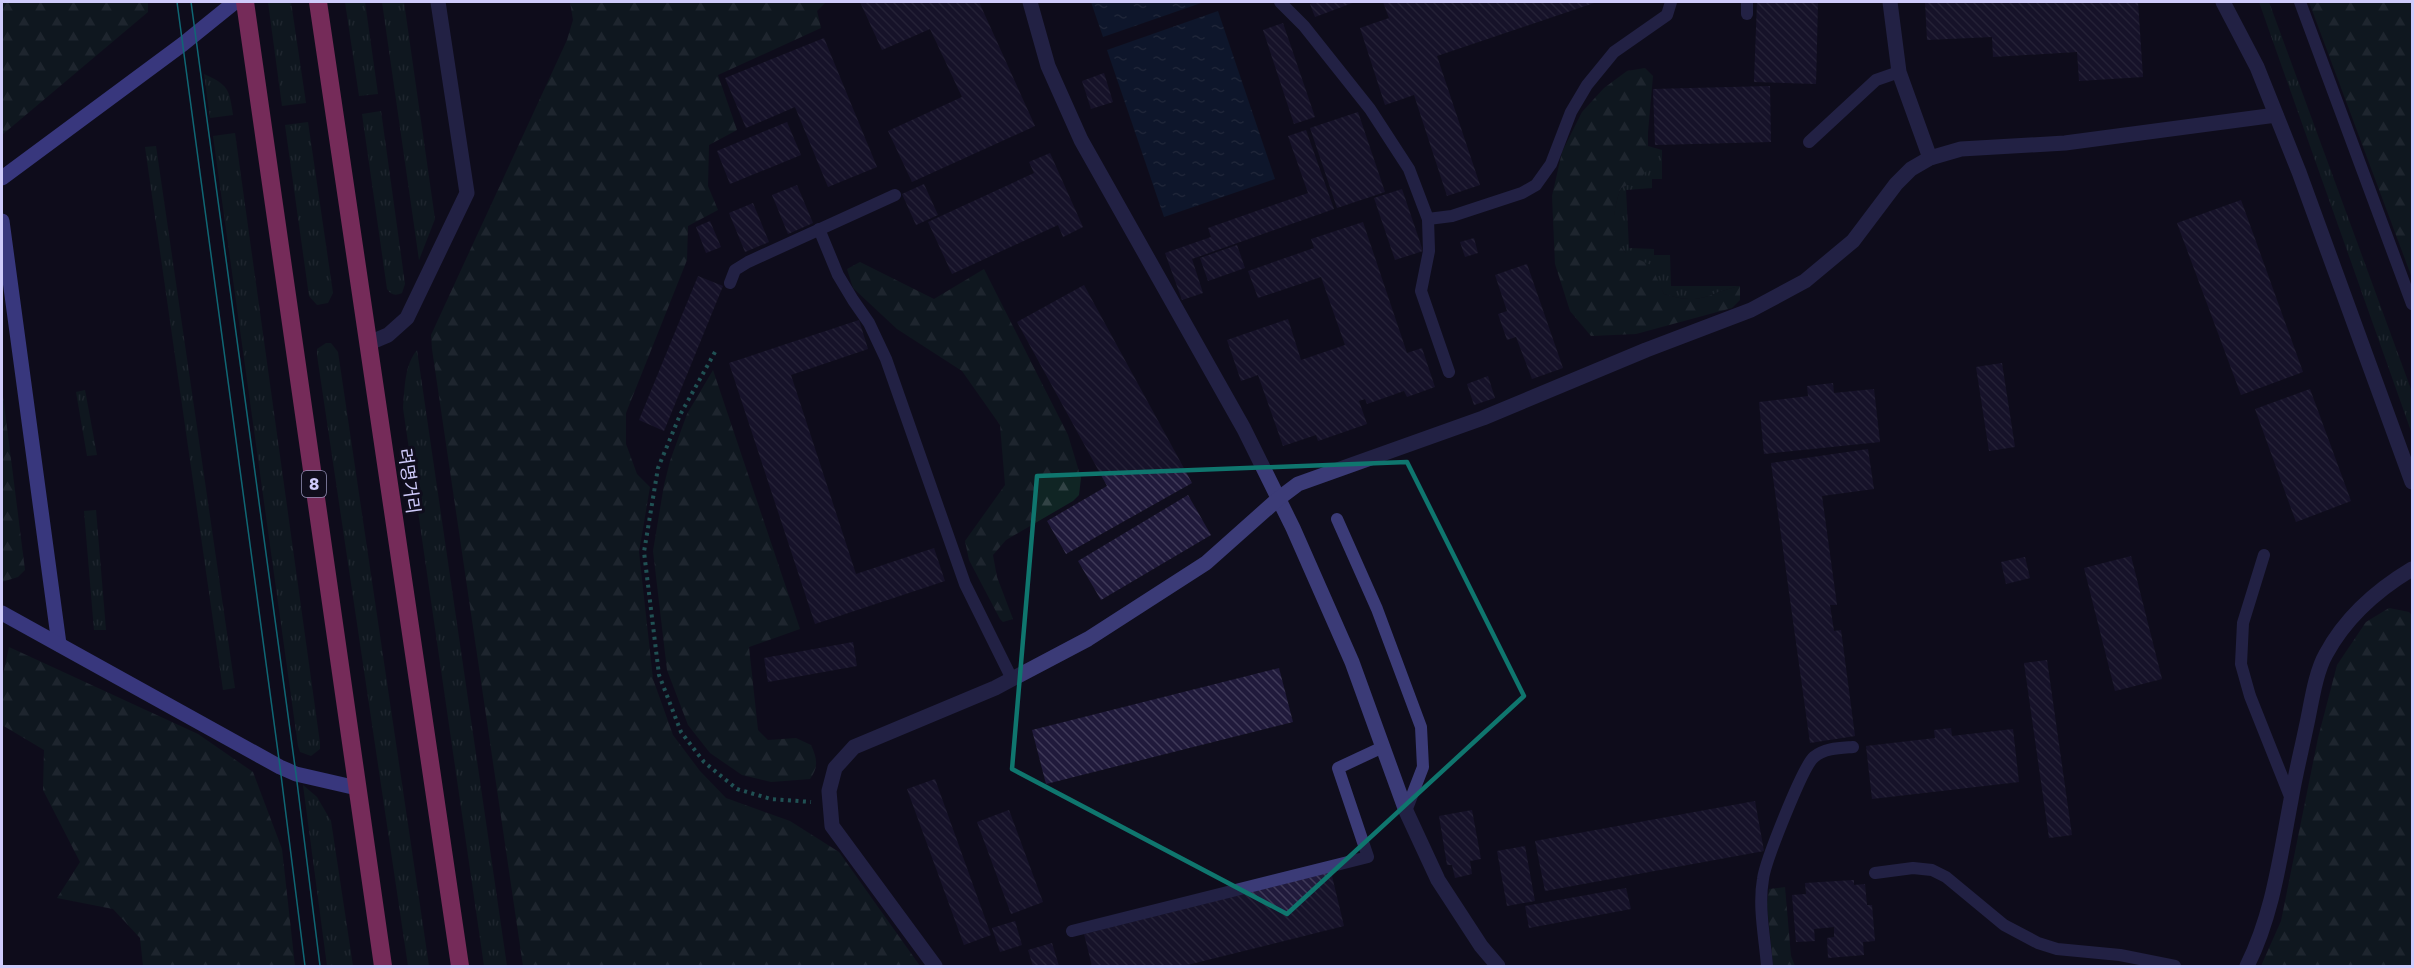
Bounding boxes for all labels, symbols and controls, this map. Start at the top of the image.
street label: 려명거리 [394,447,426,515]
road number: 8 [302,471,326,497]

